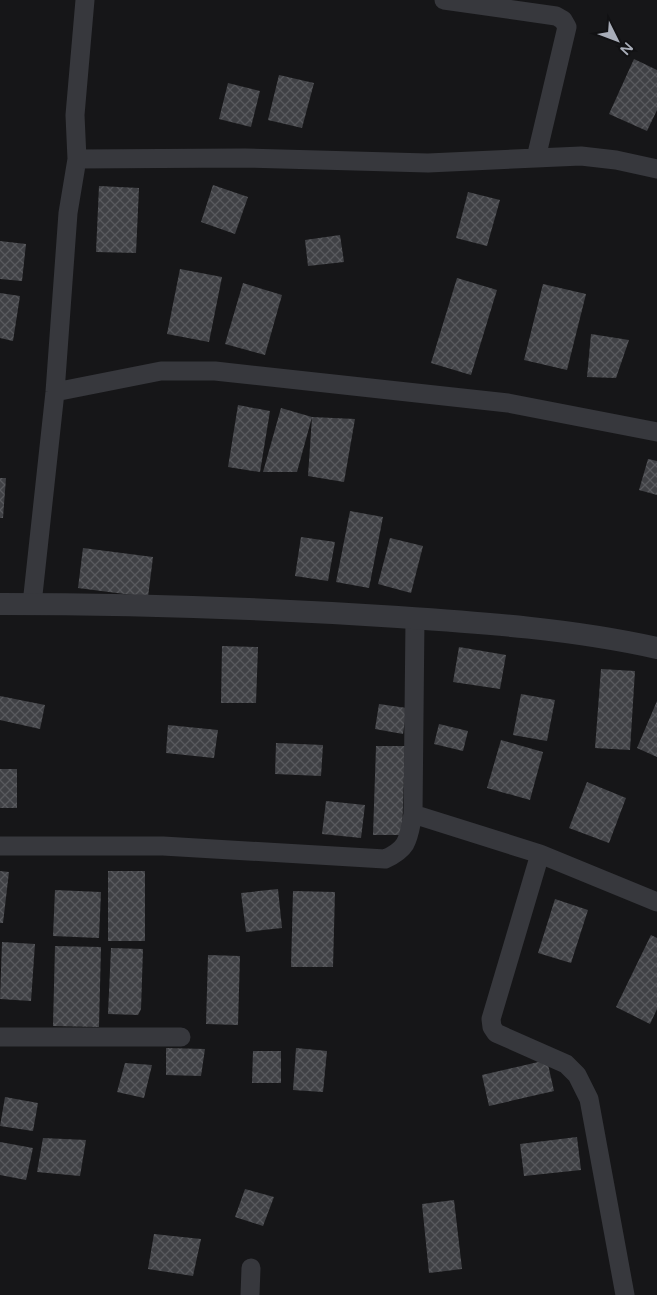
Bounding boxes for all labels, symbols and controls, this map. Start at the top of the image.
north arrow [592,15,642,65]
text: N [616,38,636,58]

